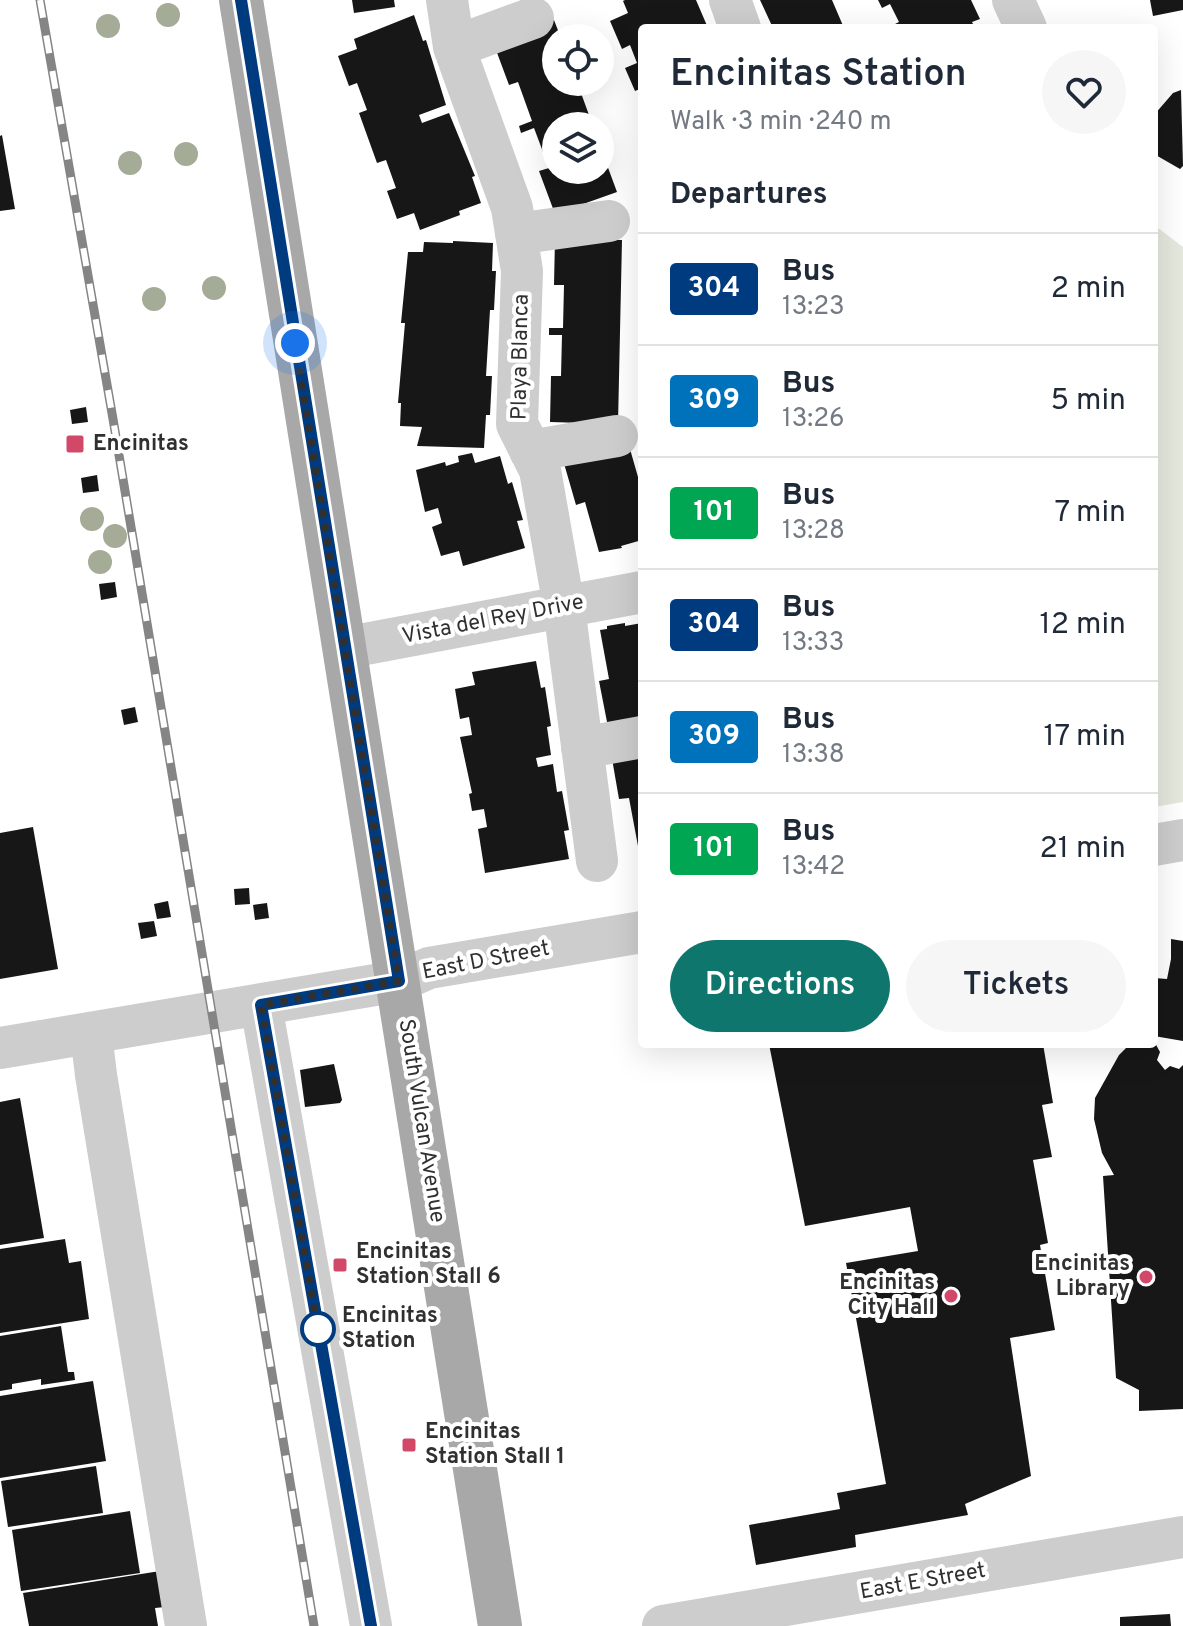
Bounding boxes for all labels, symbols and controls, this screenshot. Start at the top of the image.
map controls [542,24,614,184]
button: locate [542,24,614,96]
button: heart [1042,50,1126,134]
text: Encinitas Station [670,51,967,100]
text: Walk · 3 min · 240 m [670,106,892,139]
button: layers [542,112,614,184]
text: Departures [670,177,828,214]
text: Bus [782,254,835,291]
text: 304 [688,271,740,307]
text: 2 min [1051,271,1126,308]
text: 13:23 [782,291,845,324]
street label: Playa Blanca [506,294,536,420]
your location [275,323,315,363]
text: Bus [782,366,835,403]
text: 309 [688,383,740,419]
text: 5 min [1050,383,1126,420]
text: 13:26 [782,403,845,436]
place label: Encinitas [93,431,189,458]
marker: Encinitas [64,433,86,455]
text: Bus [782,478,835,515]
text: 101 [694,495,734,531]
text: 7 min [1055,495,1126,532]
text: 13:28 [782,515,845,548]
street label: Vista del Rey Drive [400,589,586,651]
text: Bus [782,590,835,627]
text: 304 [688,607,740,643]
text: 12 min [1039,607,1126,644]
text: 13:33 [782,627,845,660]
text: Bus [782,702,835,739]
text: 309 [688,719,740,755]
text: 17 min [1043,719,1126,756]
text: 13:38 [782,739,845,772]
text: Bus [782,814,835,851]
text: 101 [694,831,734,867]
text: 21 min [1039,831,1126,868]
text: 13:42 [782,851,845,884]
street label: East D Street [420,935,552,987]
button: Directions [670,940,890,1032]
button: Tickets [906,940,1126,1032]
street label: South Vulcan Avenue [392,1017,450,1225]
place label: Encinitas Station Stall 6 [356,1239,501,1291]
place label: Encinitas Library [1034,1251,1130,1303]
marker: Encinitas Station Stall 6 [331,1256,349,1274]
marker: Encinitas Library [1137,1268,1155,1286]
place label: Encinitas City Hall [839,1270,935,1322]
marker: Encinitas City Hall [942,1287,960,1305]
place label: Encinitas Station [342,1303,438,1355]
marker: Encinitas Station [301,1312,335,1346]
place label: Encinitas Station Stall 1 [425,1419,565,1471]
marker: Encinitas Station Stall 1 [400,1436,418,1454]
street label: East E Street [858,1558,988,1606]

